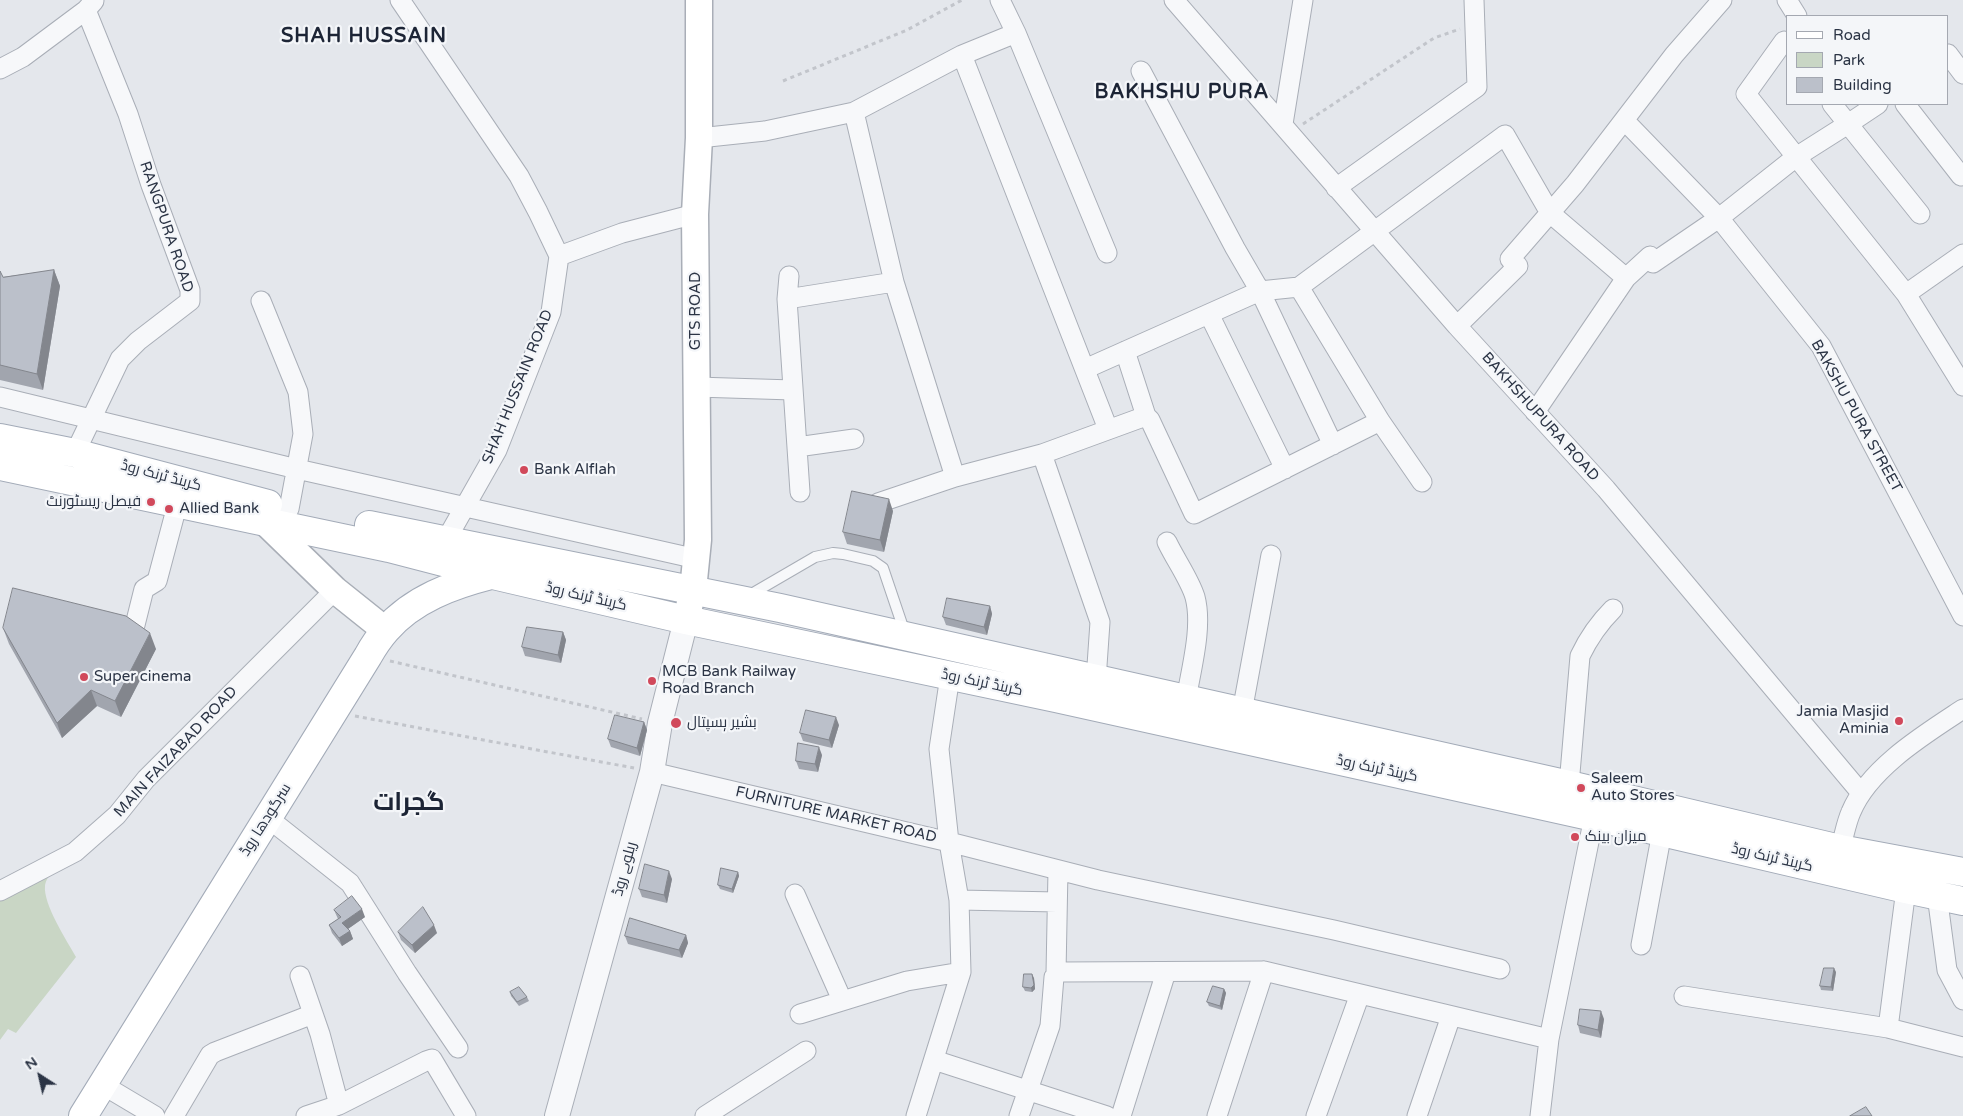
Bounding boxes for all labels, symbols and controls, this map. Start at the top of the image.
legend [1786,15,1948,105]
district label: SHAH HUSSAIN [279,25,449,49]
text: Road [1833,26,1871,44]
text: Park [1833,51,1865,69]
text: Building [1833,76,1892,94]
district label: BAKHSHU PURA [1093,81,1271,105]
street label: RANGPURA ROAD [135,159,197,295]
street label: GTS ROAD [687,272,705,350]
street label: SHAH HUSSAIN ROAD [479,307,557,467]
street label: BAKSHU PURA STREET [1807,337,1905,495]
street label: BAKHSHUPURA ROAD [1477,349,1603,485]
street label: گرینڈ ٹرنک روڈ [119,457,203,495]
place label: Bank Alflah [534,461,616,479]
marker: Bank Alflah [518,464,530,476]
place label: فیصل ریسٹورنٹ [46,493,141,511]
marker: فیصل ریسٹورنٹ [145,496,157,508]
place label: Allied Bank [179,500,259,518]
marker: Allied Bank [163,503,175,515]
street label: گرینڈ ٹرنک روڈ [544,579,628,615]
place label: MCB Bank Railway Road Branch [662,663,796,698]
street label: گرینڈ ٹرنک روڈ [940,666,1024,700]
place label: Super cinema [94,668,191,686]
marker: Super cinema [78,671,90,683]
marker: MCB Bank Railway Road Branch [646,675,658,687]
street label: MAIN FAIZABAD ROAD [111,683,241,821]
place label: Jamia Masjid Aminia [1797,703,1889,738]
place label: بشیر ہسپتال [687,714,757,732]
marker: Jamia Masjid Aminia [1893,715,1905,727]
marker: بشیر ہسپتال [669,716,683,730]
street label: گرینڈ ٹرنک روڈ [1335,752,1419,786]
place label: Saleem Auto Stores [1591,770,1675,805]
street label: سرگودھا روڈ [237,780,295,860]
marker: Saleem Auto Stores [1575,782,1587,794]
street label: FURNITURE MARKET ROAD [733,783,939,847]
district label: گجرات [373,788,445,818]
place label: میزان بینک [1585,828,1647,846]
marker: میزان بینک [1569,831,1581,843]
street label: ریلوے روڈ [609,840,641,898]
street label: گرینڈ ٹرنک روڈ [1730,840,1814,876]
north arrow [15,1051,65,1101]
text: N [22,1053,41,1073]

